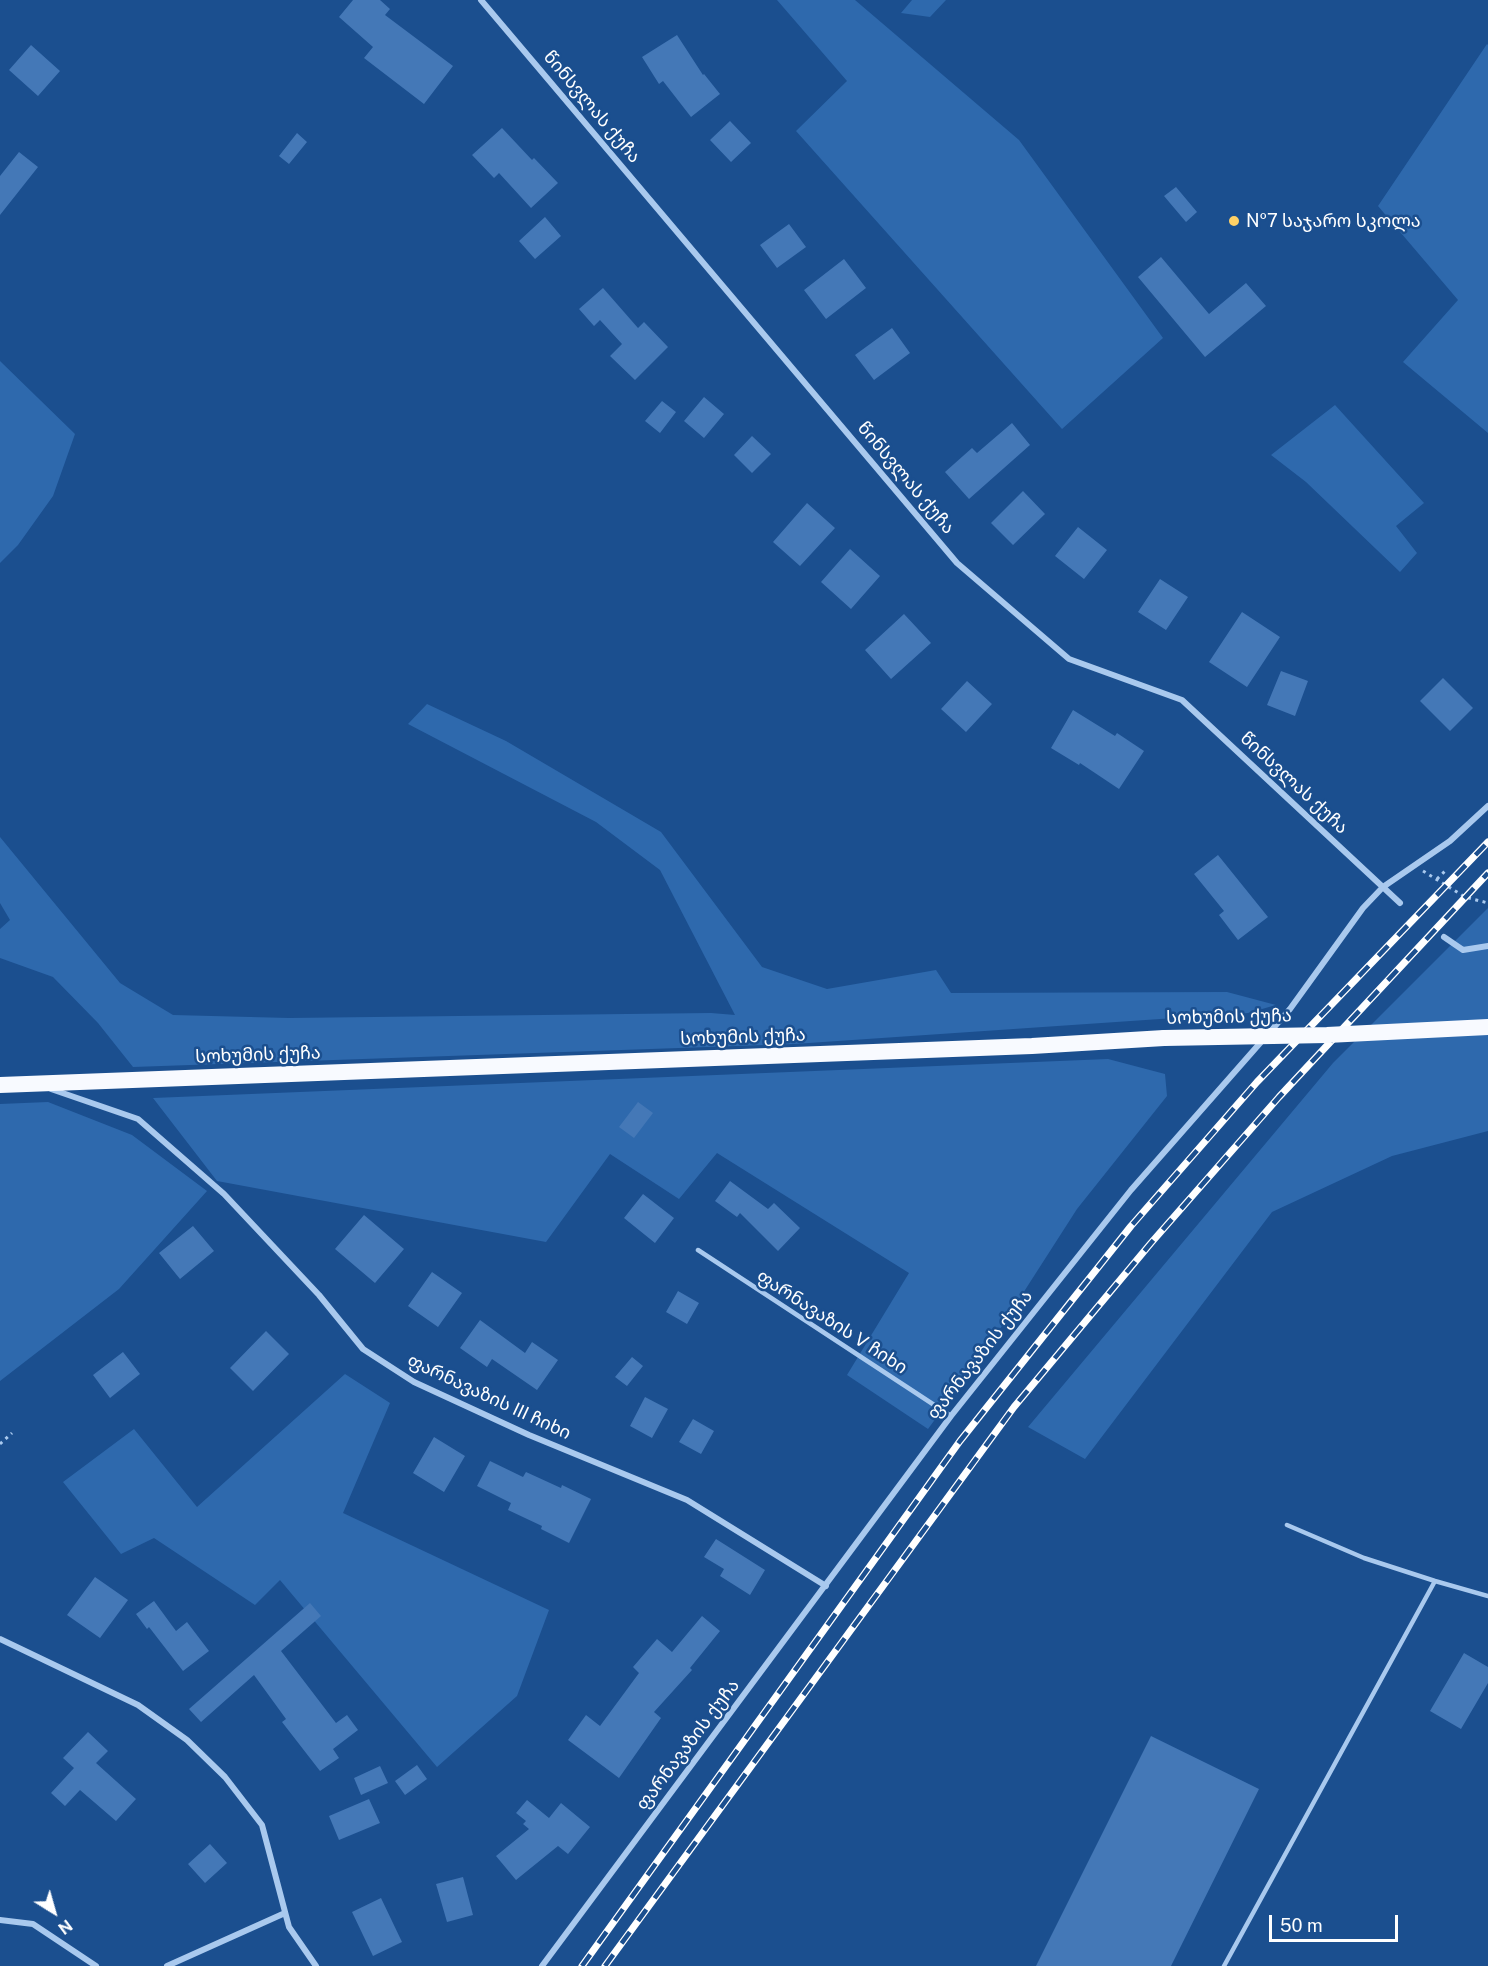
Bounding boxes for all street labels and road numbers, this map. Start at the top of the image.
street label: წინსვლას ქუჩა [539,47,645,167]
street label: წინსვლას ქუჩა [853,418,959,538]
street label: წინსვლას ქუჩა [1236,727,1352,839]
street label: სოხუმის ქუჩა [1166,1005,1292,1029]
street label: სოხუმის ქუჩა [680,1024,806,1050]
street label: სოხუმის ქუჩა [195,1042,321,1068]
street label: ფარნავაზის V ჩიხი [753,1265,911,1379]
street label: ფარნავაზის ქუჩა [923,1286,1037,1424]
street label: ფარნავაზის III ჩიხი [404,1350,574,1444]
street label: ფარნავაზის ქუჩა [632,1675,744,1815]

